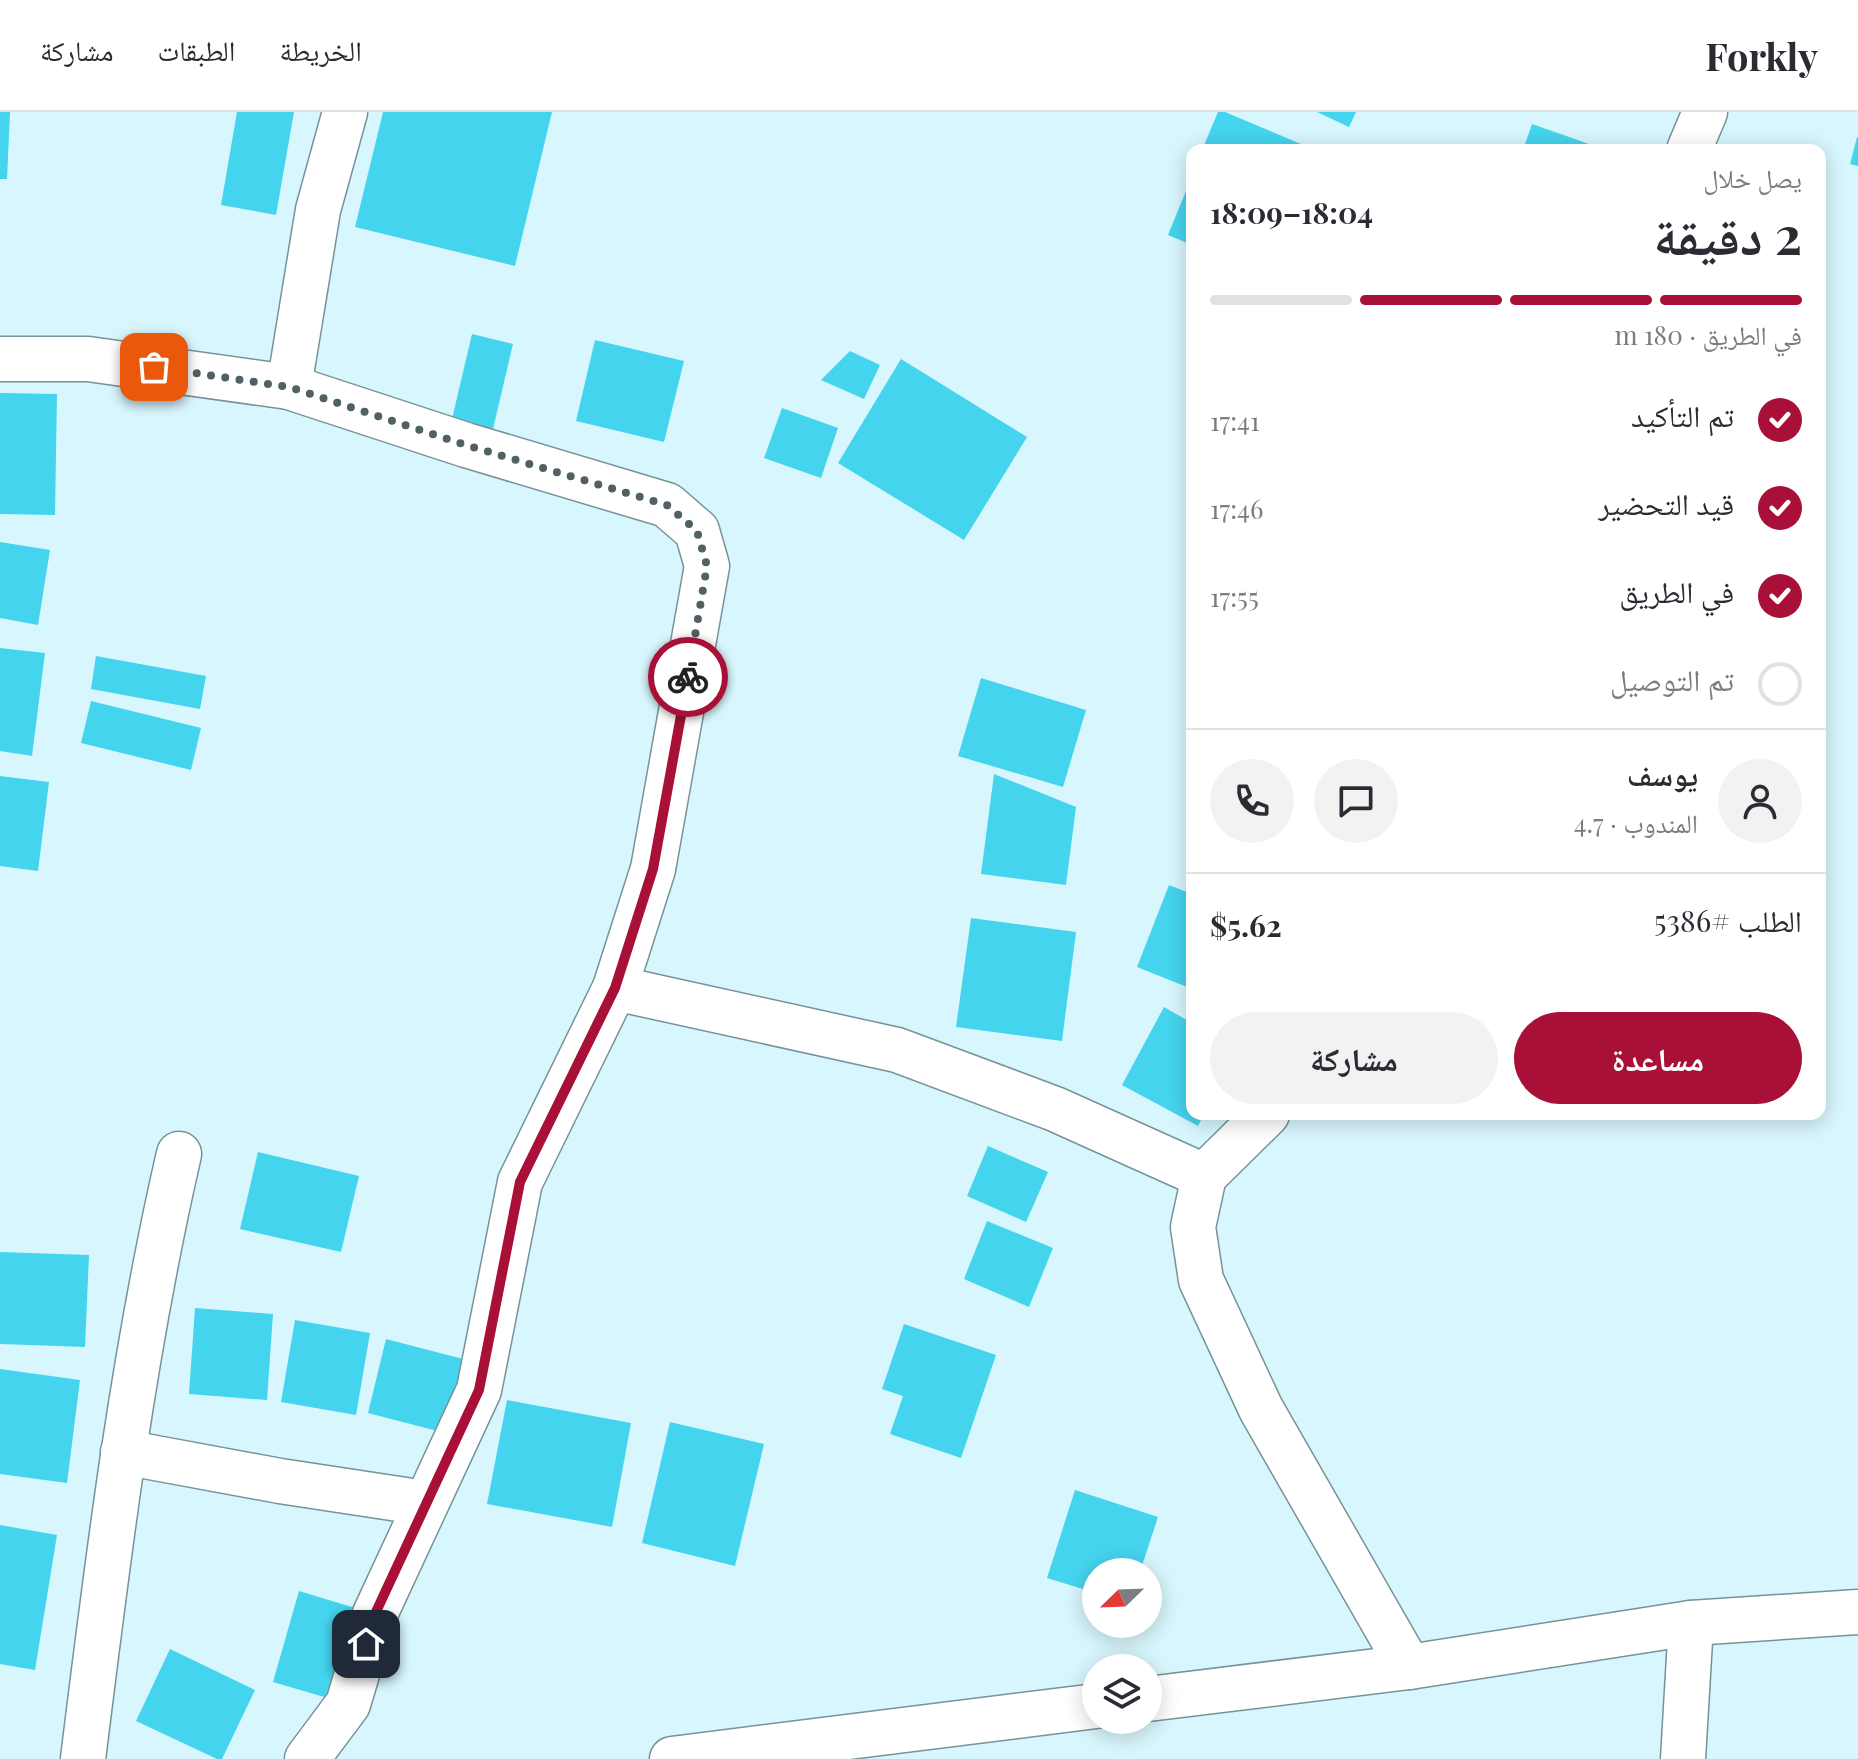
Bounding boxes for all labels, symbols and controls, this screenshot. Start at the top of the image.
text: Forkly [1705,30,1818,81]
text: مشاركة [40,31,114,68]
text: الطبقات [158,31,235,68]
text: الخريطة [279,31,362,68]
text: يصل خلال [1703,160,1802,195]
text: 18:04–18:09 [1210,192,1373,232]
text: 2 دقيقة [1653,199,1802,268]
text: في الطريق · 180 m [1614,317,1802,352]
pin [120,333,188,401]
icon: bag [132,345,176,389]
text: تم التأكيد [1631,395,1734,435]
icon: check [1758,398,1802,442]
text: 17:41 [1210,403,1260,438]
text: قيد التحضير [1598,483,1734,523]
icon: check [1758,486,1802,530]
text: 17:46 [1210,491,1263,526]
text: في الطريق [1619,571,1734,611]
icon: check [1758,574,1802,618]
text: 17:55 [1210,579,1259,614]
courier [648,637,728,717]
icon: bike [666,655,710,699]
text: تم التوصيل [1610,659,1734,699]
text: يوسف [1627,754,1698,794]
button: phone [1210,759,1294,843]
button: chat [1314,759,1398,843]
button: person [1718,759,1802,843]
text: المندوب · 4.7 [1574,805,1698,840]
text: الطلب #5386 [1654,900,1802,940]
text: $5.62 [1210,905,1282,945]
button: مشاركة [1210,1012,1498,1104]
button: مساعدة [1514,1012,1802,1104]
north arrow [1082,1558,1162,1638]
map controls [1082,1558,1162,1734]
pin [332,1610,400,1678]
icon: home [344,1622,388,1666]
button: layers [1082,1654,1162,1734]

